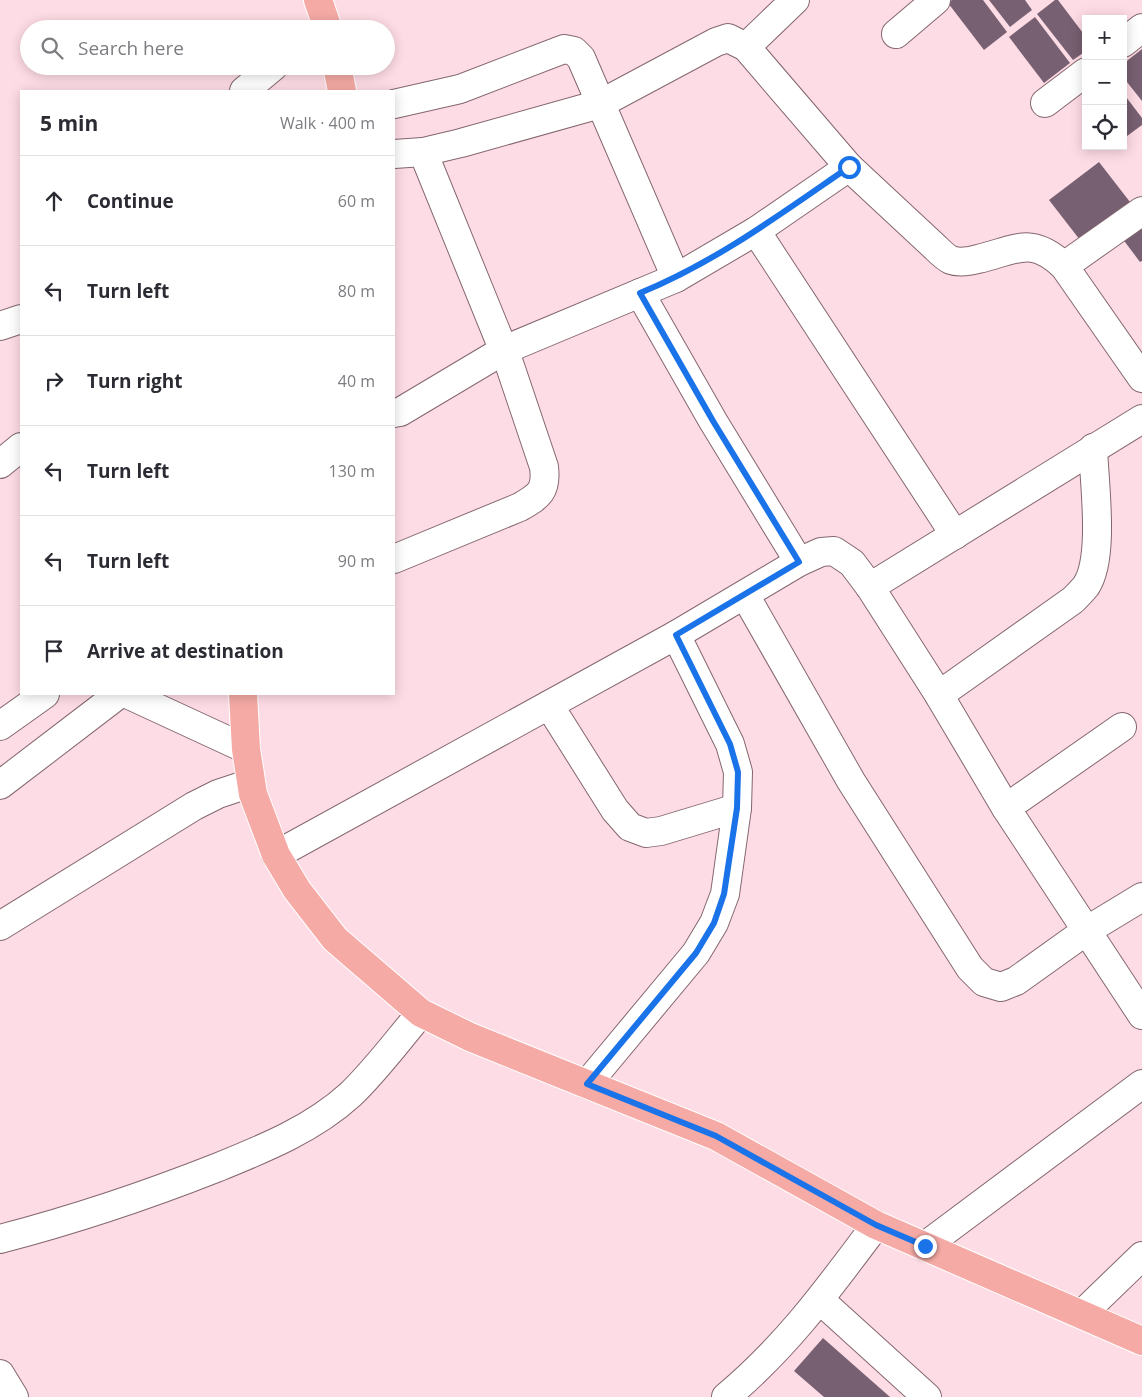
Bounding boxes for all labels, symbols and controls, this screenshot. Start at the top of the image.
map controls [1082,15,1127,150]
button: + [1082,15,1127,60]
search box [20,20,395,75]
icon: search [38,34,66,62]
text: Search here [78,35,184,61]
button: − [1082,60,1127,105]
button: locate [1082,105,1127,150]
text: 5 min [40,109,98,137]
text: Walk · 400 m [280,112,375,134]
route start [838,156,861,179]
icon: ahead [40,187,68,215]
text: Continue [87,188,174,214]
text: 60 m [338,190,375,212]
icon: left [40,277,68,305]
text: Turn left [87,278,169,304]
text: 80 m [338,280,375,302]
icon: right [40,367,68,395]
text: Turn right [87,368,182,394]
text: 40 m [338,370,375,392]
icon: left [40,457,68,485]
text: Turn left [87,458,169,484]
text: 130 m [329,460,375,482]
icon: left [40,547,68,575]
text: Turn left [87,548,169,574]
text: 90 m [338,550,375,572]
icon: arrive [40,637,68,665]
text: Arrive at destination [87,638,284,664]
route end [914,1235,937,1258]

